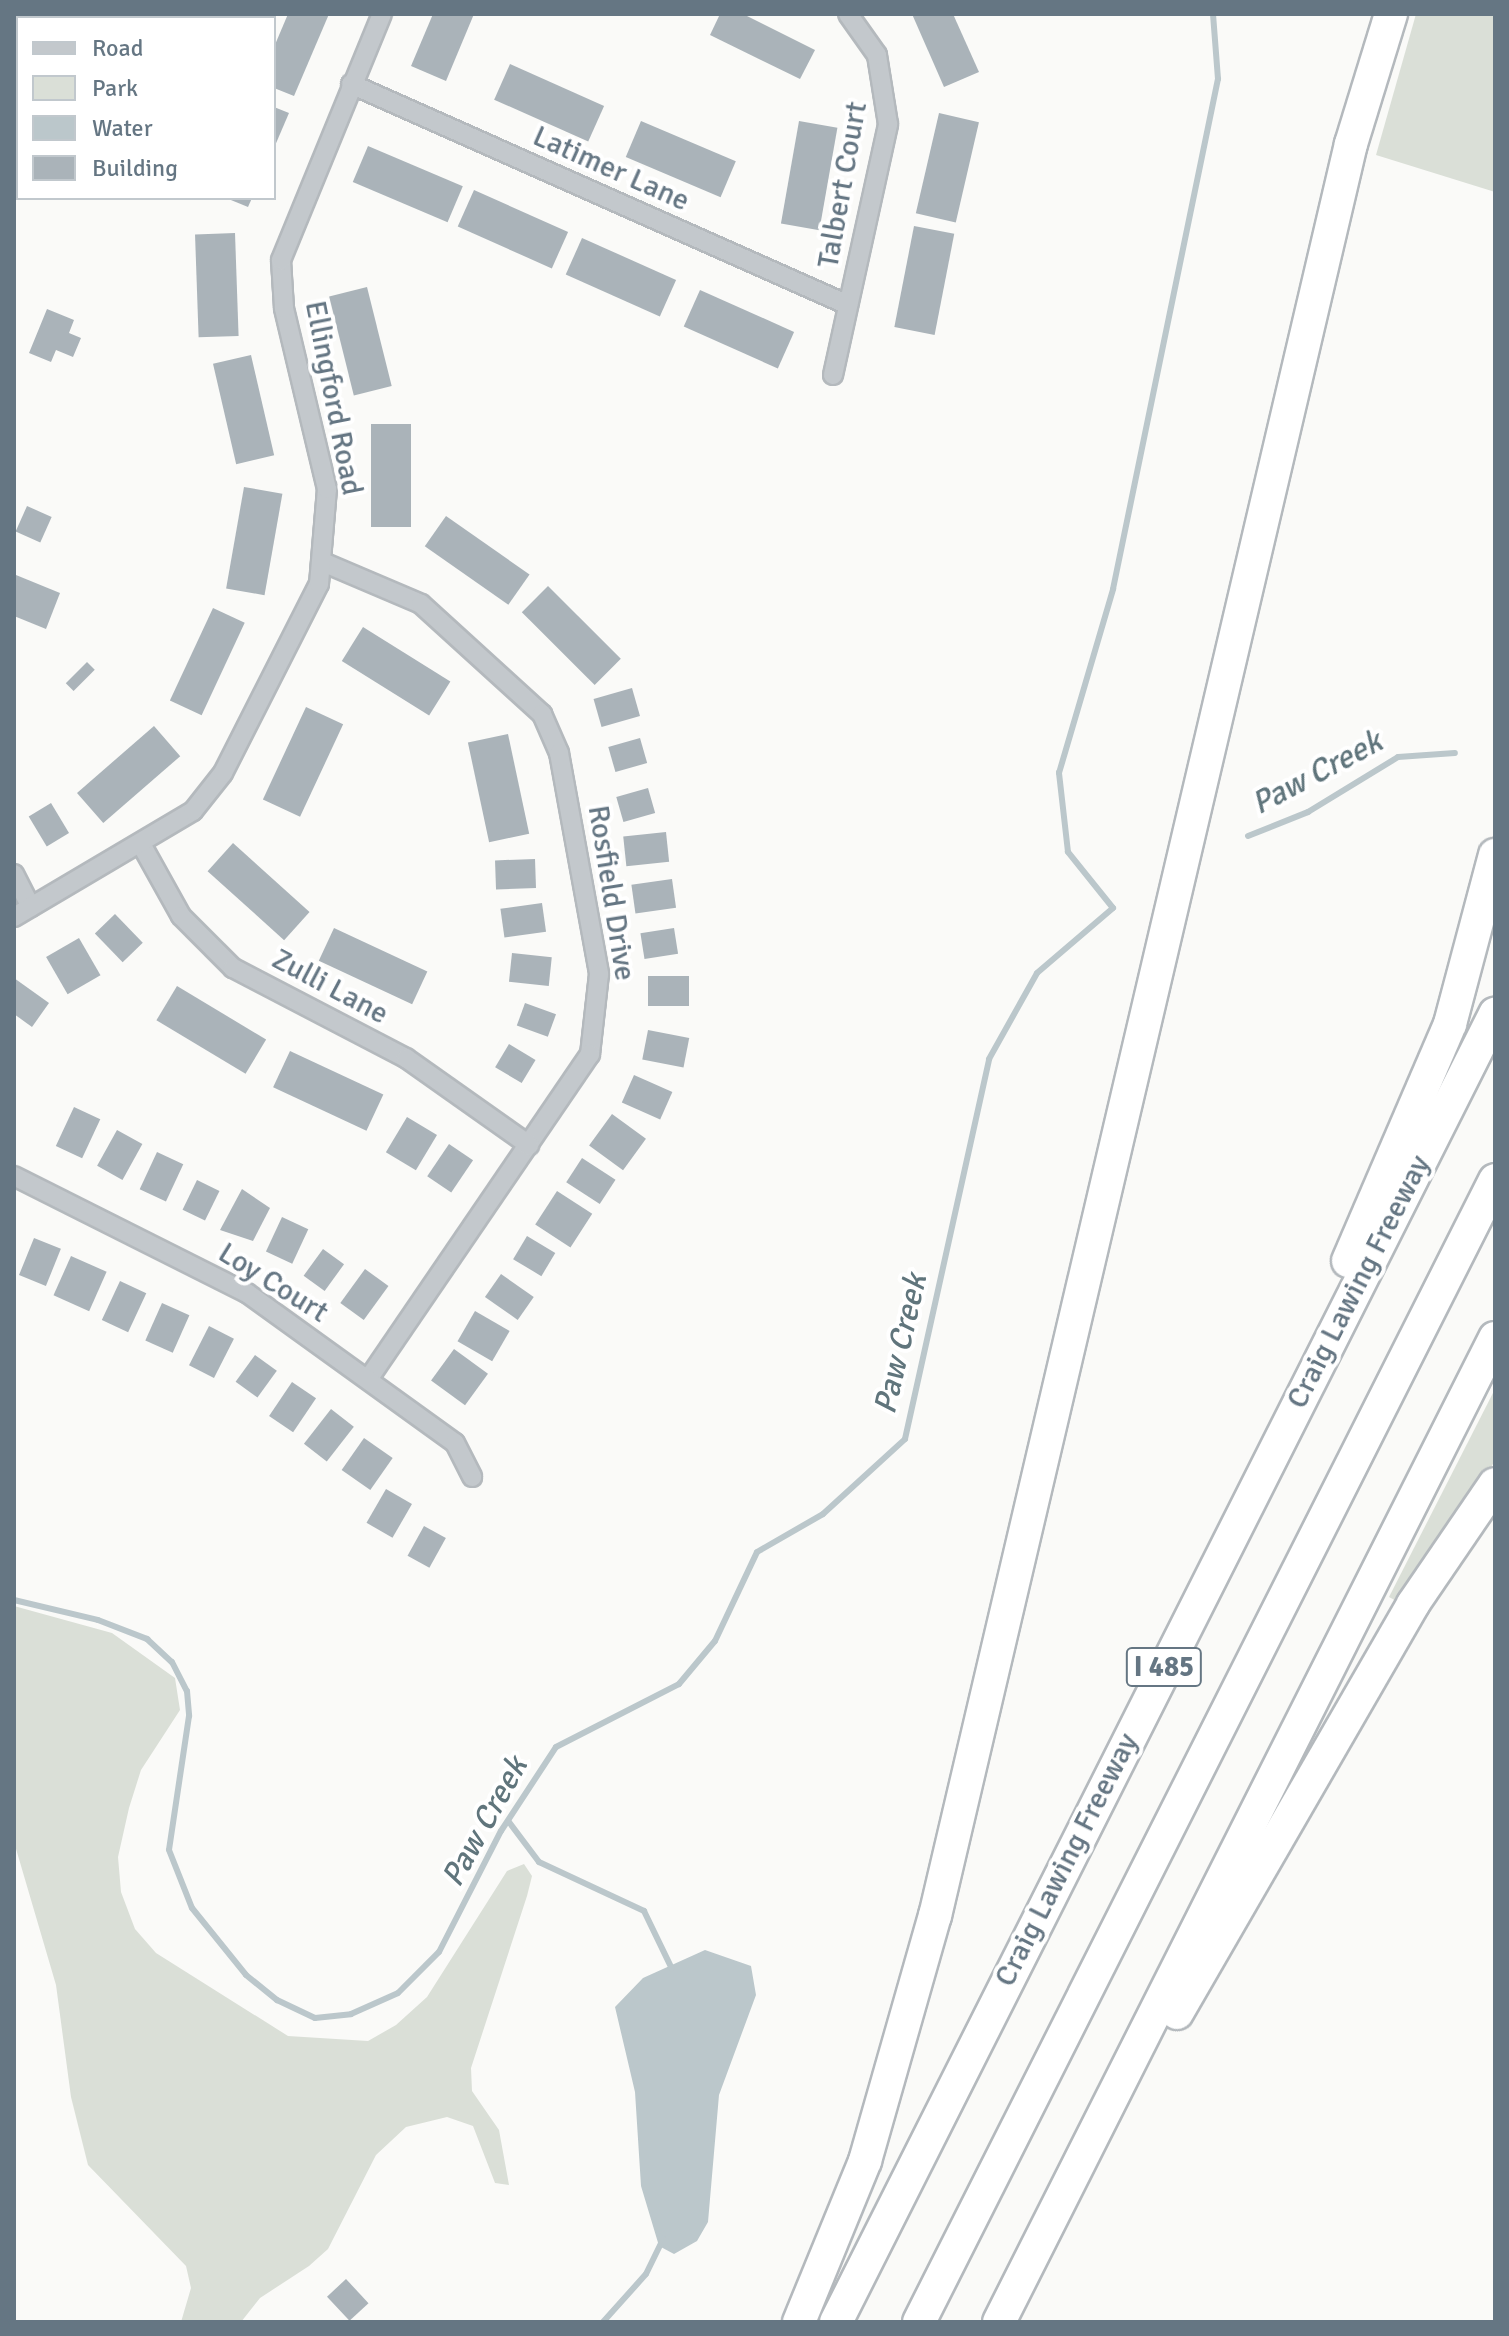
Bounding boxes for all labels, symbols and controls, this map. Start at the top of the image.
legend [16,16,276,200]
text: Road [92,33,143,63]
text: Park [92,73,138,103]
street label: Talbert Court [811,99,875,271]
text: Water [92,113,152,143]
street label: Latimer Lane [527,118,695,220]
text: Building [92,153,178,183]
street label: Ellingford Road [297,298,369,498]
water label: Paw Creek [1245,723,1389,823]
street label: Rosfield Drive [579,803,643,983]
street label: Zulli Lane [266,941,394,1033]
street label: Craig Lawing Freeway [1280,1149,1438,1415]
street label: Loy Court [211,1235,335,1331]
water label: Paw Creek [866,1270,936,1418]
road number: I 485 [1124,1643,1204,1691]
street label: Craig Lawing Freeway [988,1727,1146,1993]
water label: Paw Creek [434,1751,536,1893]

